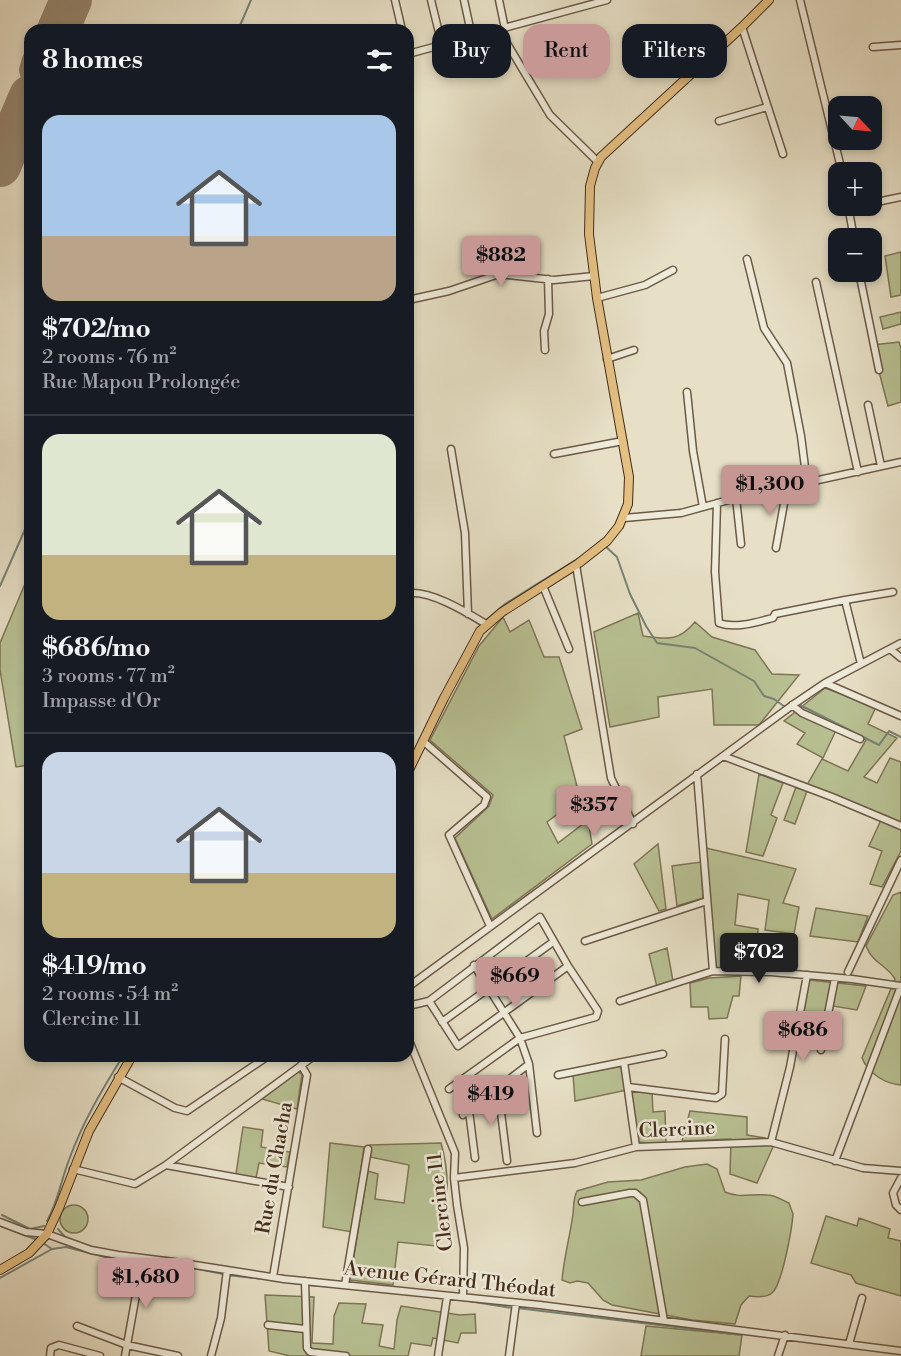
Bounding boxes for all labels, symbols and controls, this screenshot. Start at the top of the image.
chip: Buy [432,24,511,78]
chip: Rent [523,24,610,78]
chip: Filters [622,24,727,78]
text: 8 homes [42,44,143,76]
icon: filters [363,44,396,77]
north arrow [828,96,882,150]
map controls [828,96,882,282]
icon: home [165,154,273,262]
button: + [828,162,882,216]
button: − [828,228,882,282]
pin: $882 [465,236,537,287]
text: $882 [476,243,526,268]
text: $702/mo [42,313,151,345]
text: 2 rooms · 76 m² [42,345,176,370]
text: Rue Mapou Prolongée [42,370,240,395]
pin: $1,300 [721,465,819,516]
text: $1,300 [736,472,805,497]
icon: home [165,473,273,581]
text: $686/mo [42,632,151,664]
text: 3 rooms · 77 m² [42,664,175,689]
text: Impasse d'Or [42,689,161,714]
pin: $357 [558,786,630,837]
icon: home [165,791,273,899]
text: $357 [570,793,618,818]
pin: $702 [723,933,795,984]
text: $702 [734,940,784,965]
text: $419/mo [42,950,147,982]
pin: $669 [479,957,551,1008]
text: $669 [490,964,540,989]
text: 2 rooms · 54 m² [42,982,178,1007]
text: Clercine 11 [42,1007,141,1032]
pin: $686 [767,1011,839,1062]
text: $686 [778,1018,828,1043]
pin: $419 [455,1075,527,1126]
text: $419 [468,1082,514,1107]
street label: Rue du Chacha [251,1099,299,1236]
street label: Clercine [638,1116,716,1144]
street label: Clercine 11 [423,1151,459,1253]
street label: Avenue Gérard Théodat [342,1256,557,1304]
pin: $1,680 [97,1258,195,1309]
text: $1,680 [112,1265,180,1290]

